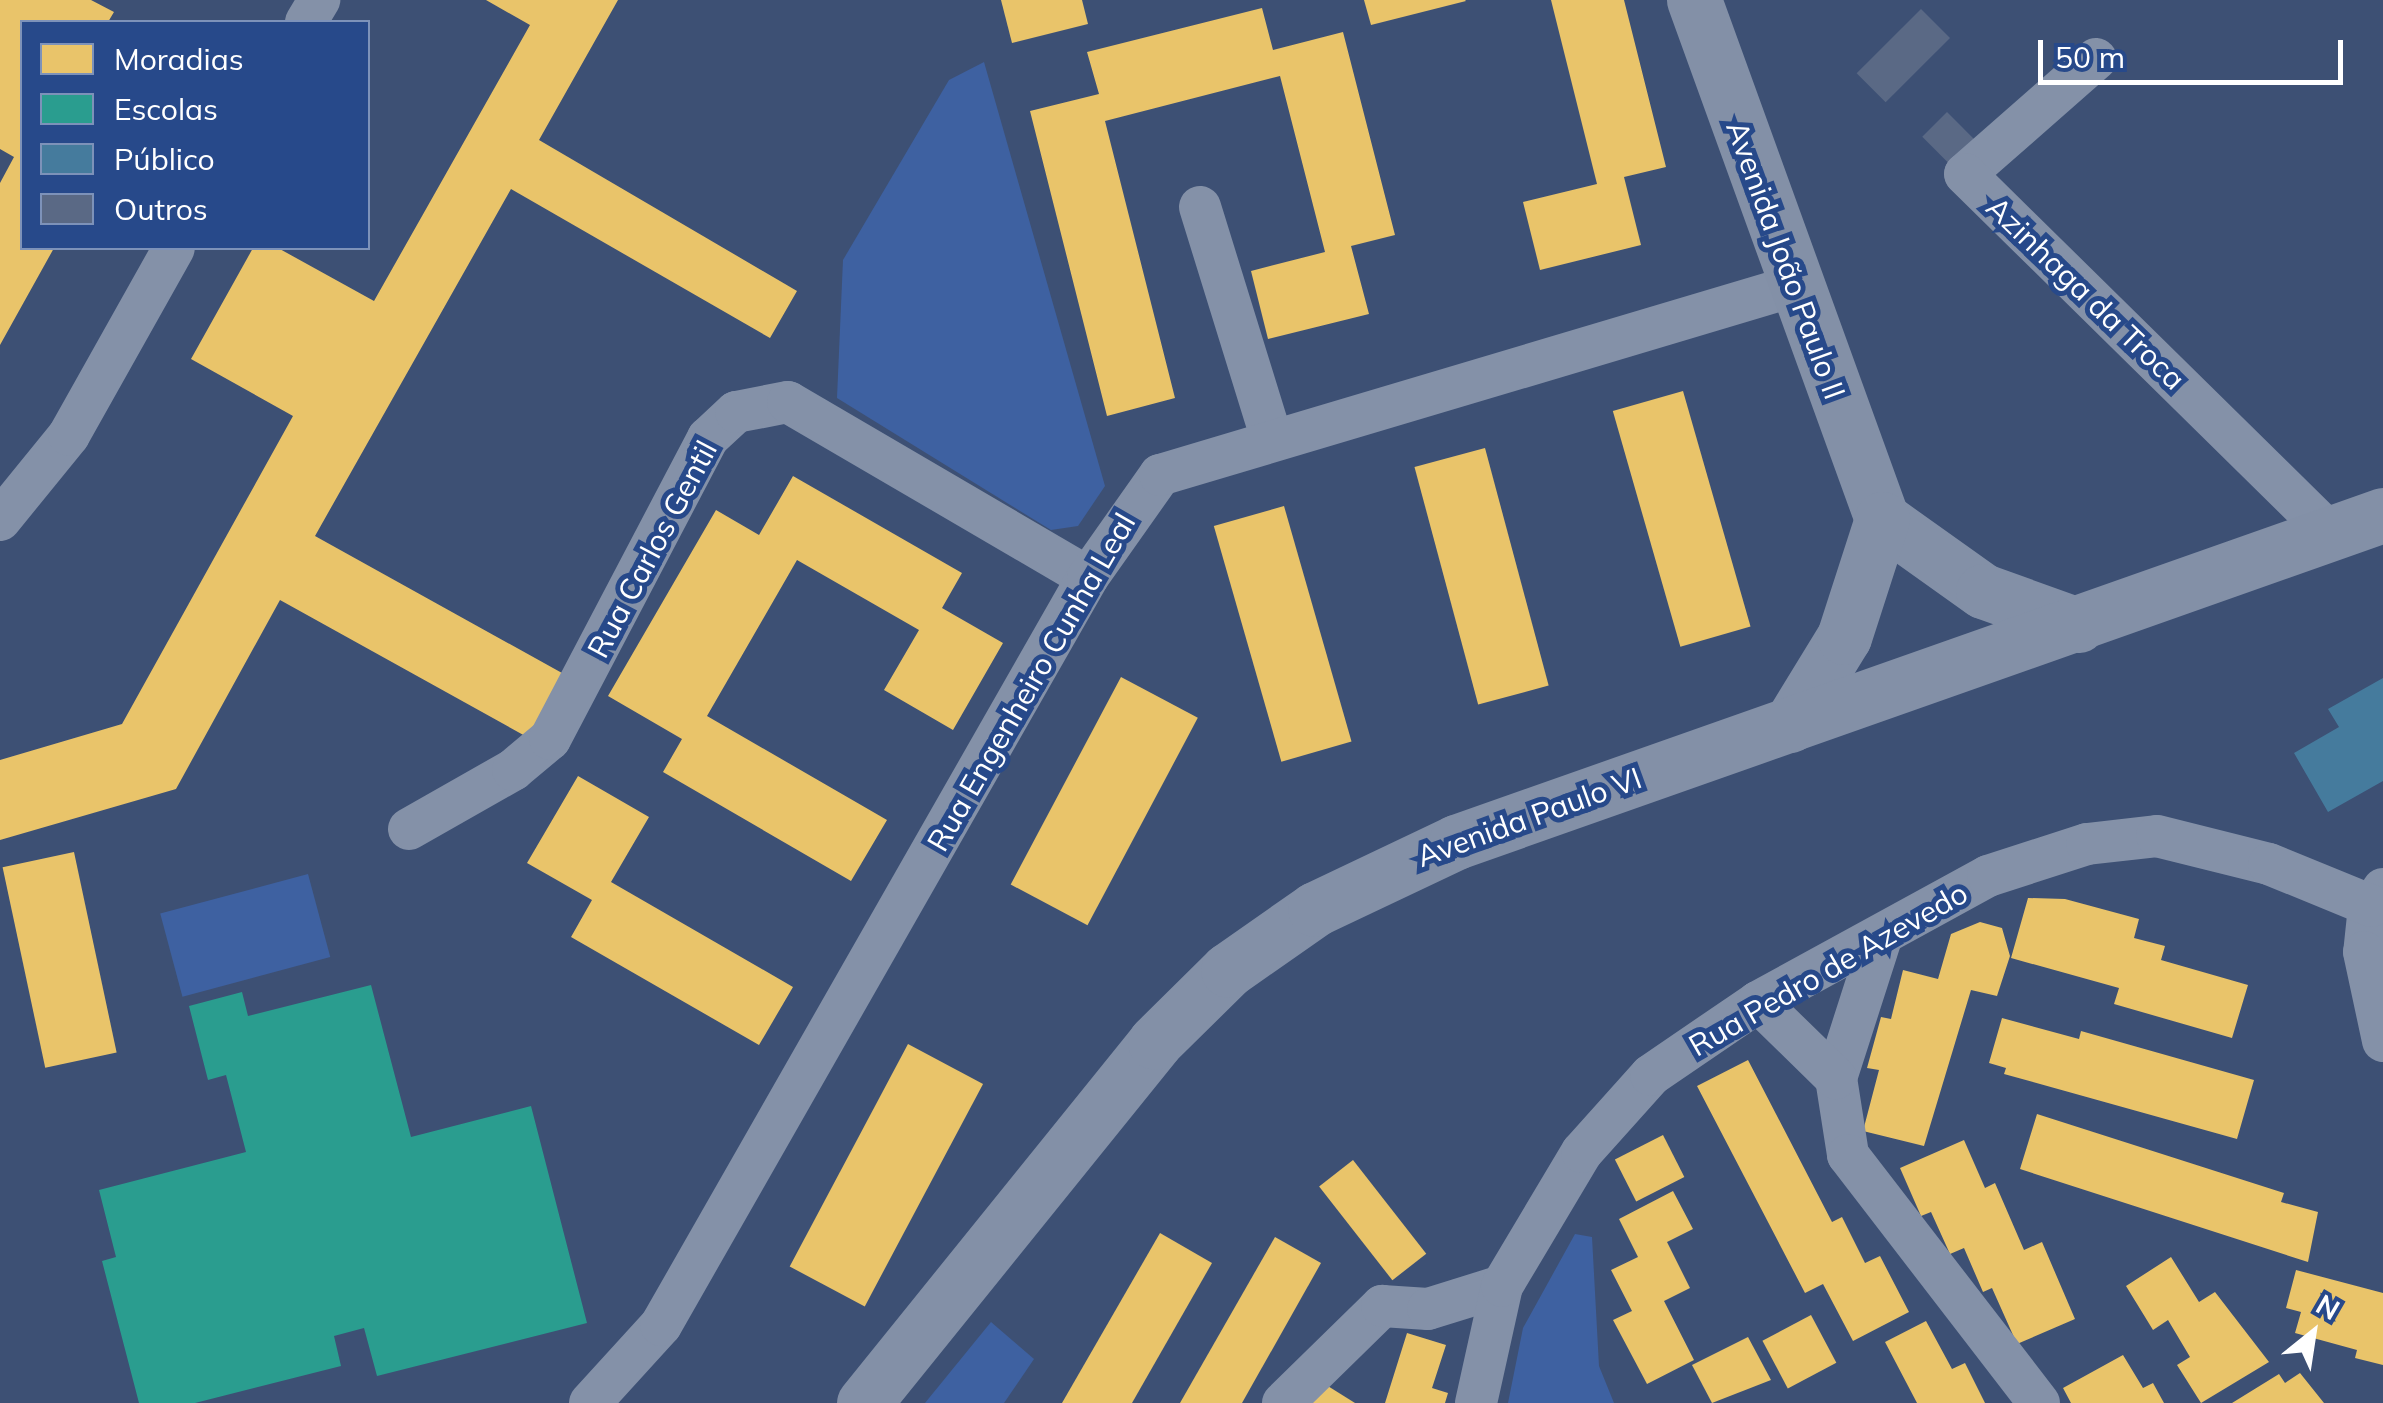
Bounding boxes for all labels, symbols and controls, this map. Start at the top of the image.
legend [20,20,370,250]
scale bar [2043,20,2348,82]
text: 50 m [2055,38,2125,76]
text: Moradias [114,40,244,78]
text: Escolas [114,90,218,128]
street label: Avenida João Paulo II [1719,116,1853,404]
text: Público [114,140,215,178]
street label: Azinhaga da Troca [1979,189,2193,397]
text: Outros [114,190,208,228]
street label: Rua Carlos Gentil [580,434,724,664]
street label: Rua Engenheiro Cunha Leal [919,507,1143,857]
street label: Avenida Paulo VI [1412,760,1646,874]
street label: Rua Pedro de Azevedo [1682,875,1974,1063]
north arrow [2263,1283,2363,1383]
text: N [2310,1286,2346,1327]

